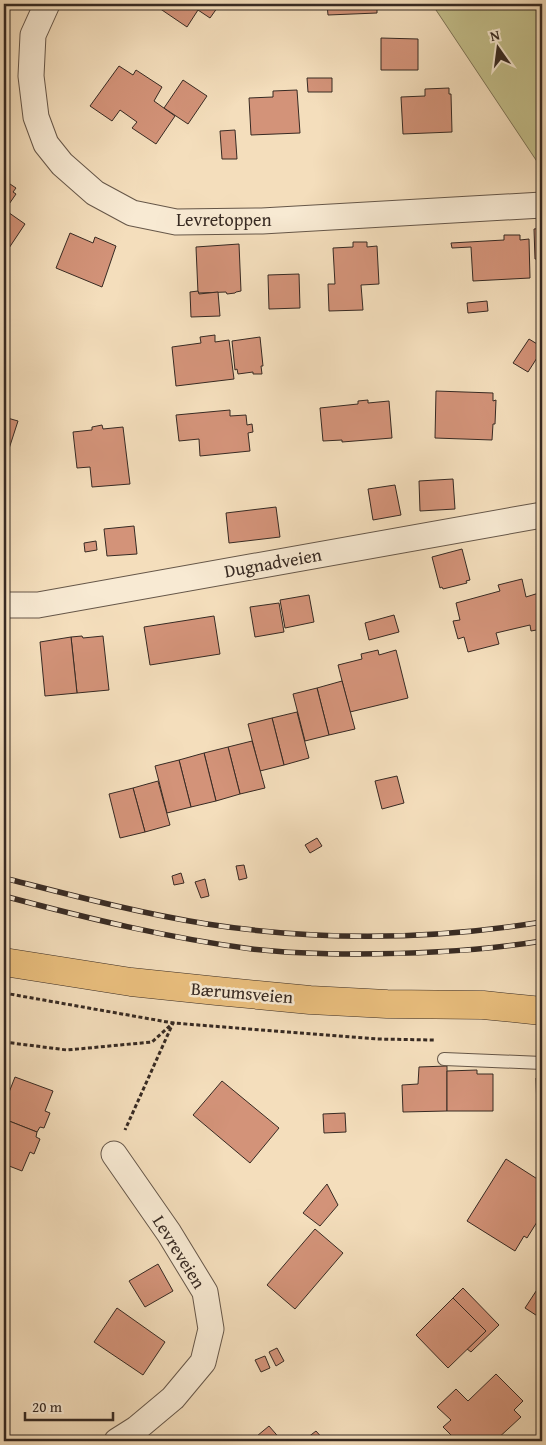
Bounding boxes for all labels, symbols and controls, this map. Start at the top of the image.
north arrow [474,22,524,72]
text: N [488,24,502,46]
street label: Levretoppen [176,206,272,233]
street label: Dugnadveien [222,541,324,584]
street label: Bærumsveien [190,975,294,1010]
street label: Levreveien [146,1210,213,1294]
scale bar [25,1390,112,1422]
text: 20 m [32,1396,63,1417]

